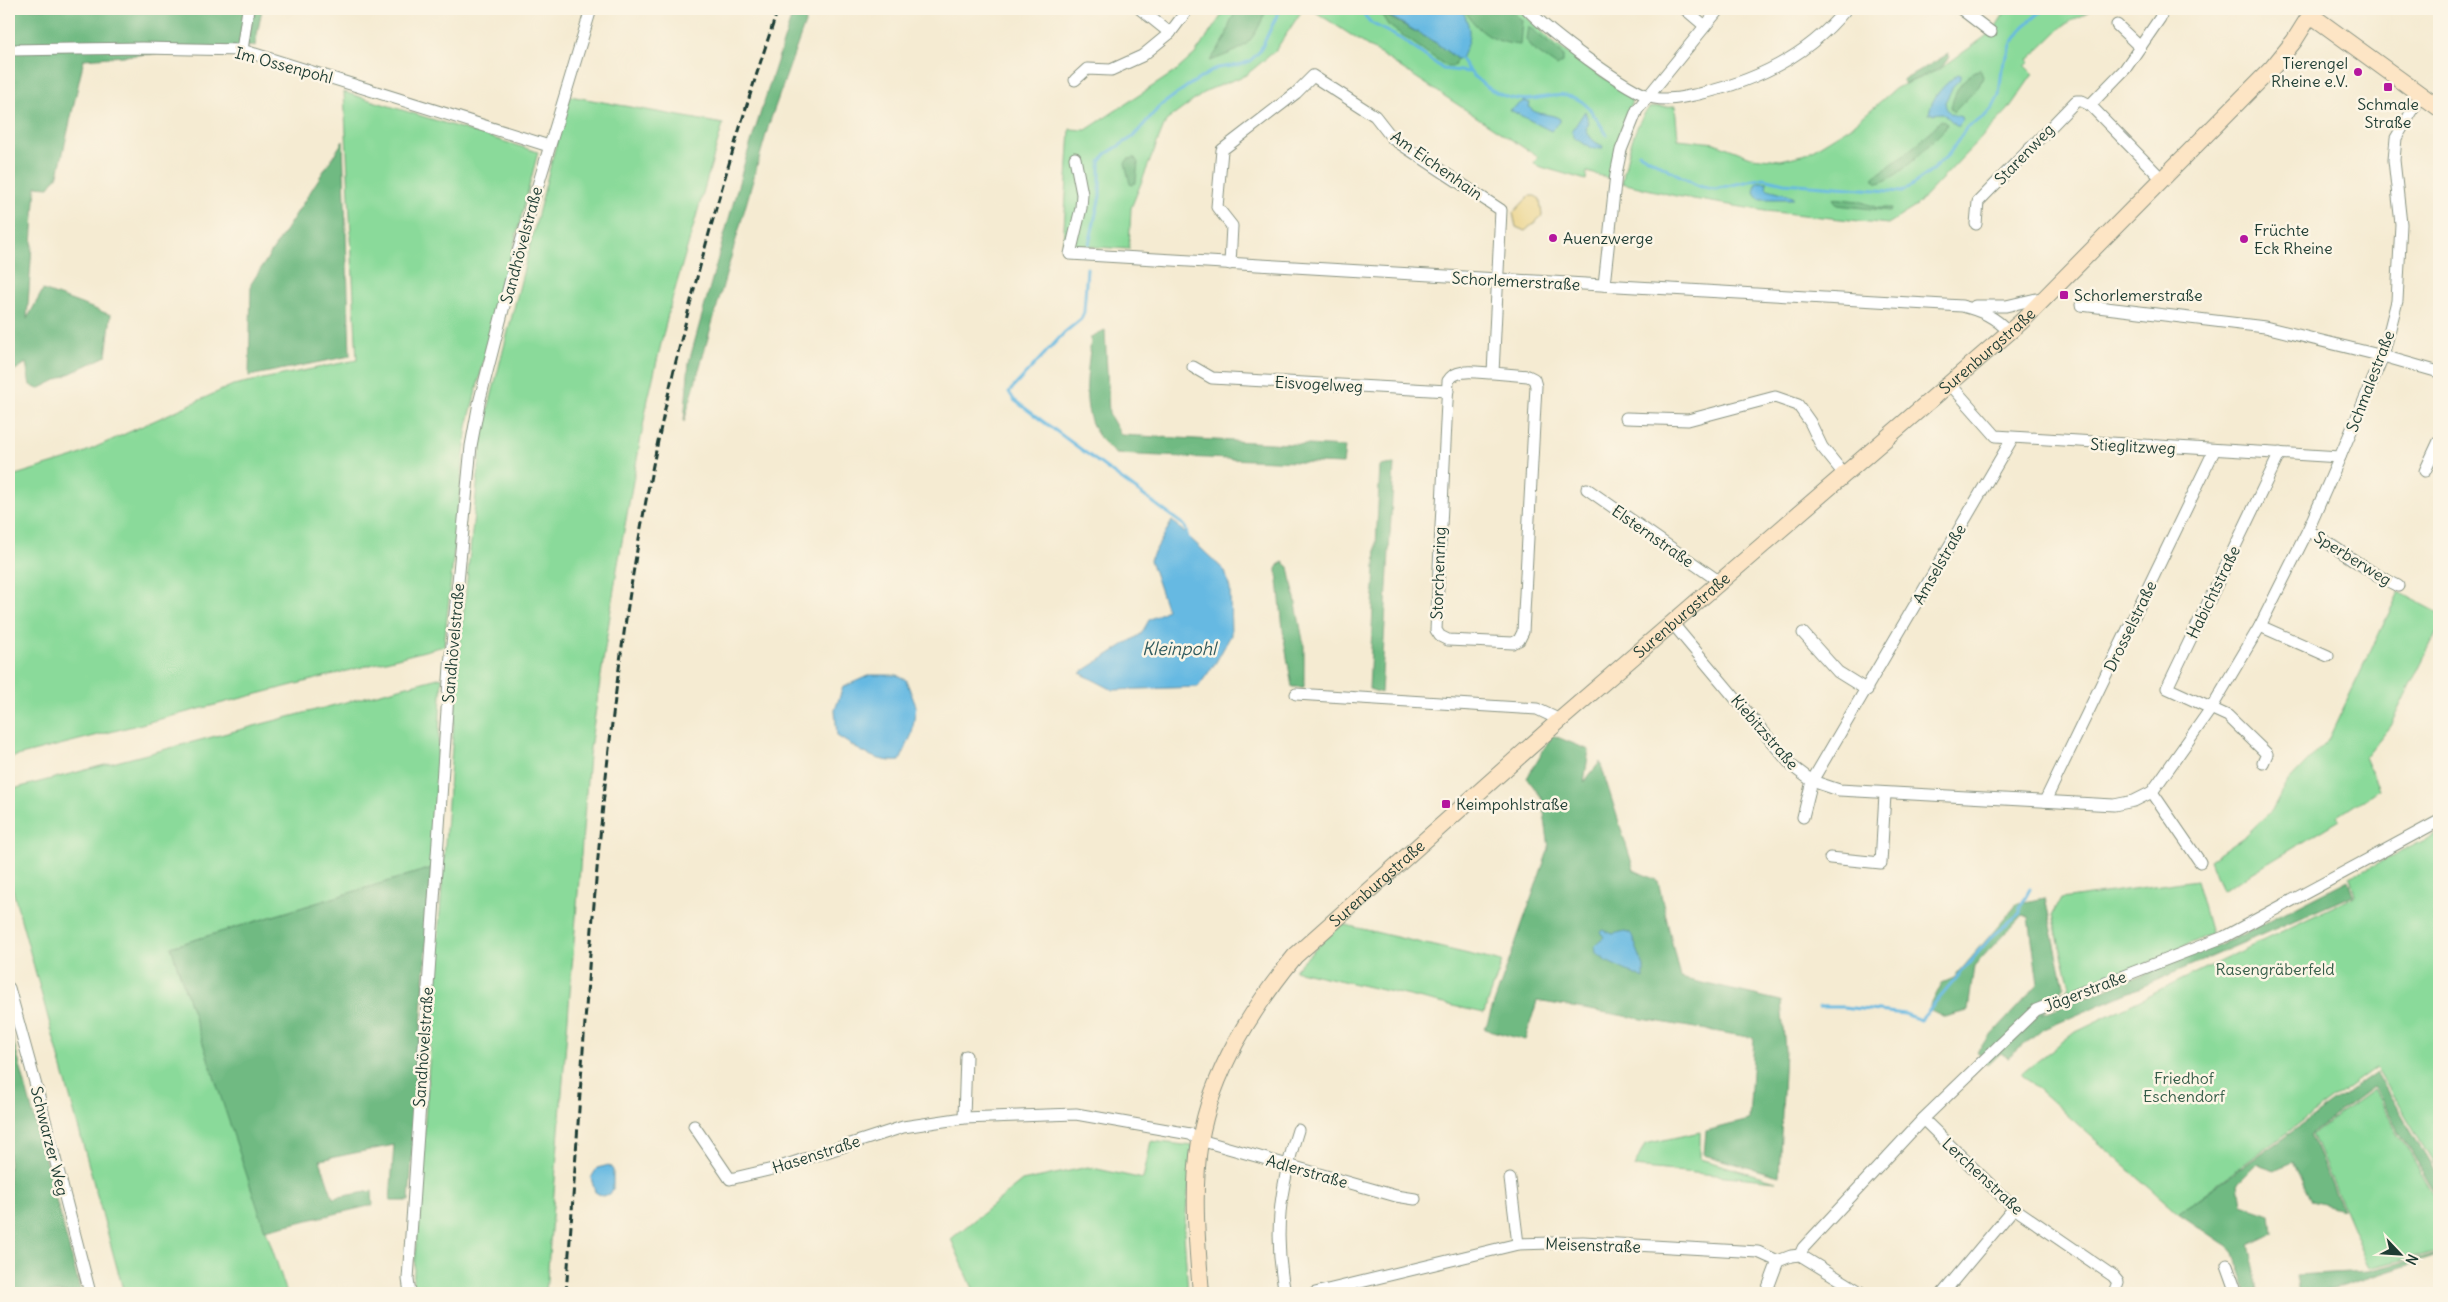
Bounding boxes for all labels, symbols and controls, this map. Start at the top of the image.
street label: Im Ossenpohl [233,42,335,88]
place label: Tierengel Rheine e.V. [2271,53,2348,91]
marker: Tierengel Rheine e.V. [2352,66,2364,78]
marker: Schmale Straße [2382,81,2394,93]
place label: Schmale Straße [2357,94,2419,132]
street label: Starenweg [1990,119,2058,189]
street label: Am Eichenhain [1387,126,1487,204]
street label: Sandhövelstraße [496,184,546,306]
place label: Früchte Eck Rheine [2254,220,2333,258]
place label: Auenzwerge [1563,228,1653,248]
marker: Auenzwerge [1547,232,1559,244]
marker: Früchte Eck Rheine [2238,233,2250,245]
street label: Schorlemerstraße [1451,268,1581,294]
place label: Schorlemerstraße [2074,285,2203,305]
marker: Schorlemerstraße [2058,289,2070,301]
street label: Surenburgstraße [1935,304,2039,398]
street label: Schmalestraße [2341,327,2399,435]
street label: Eisvogelweg [1274,372,1364,396]
street label: Stieglitzweg [2090,434,2176,458]
street label: Elsternstraße [1608,500,1698,572]
street label: Amselstraße [1908,520,1970,608]
street label: Storchenring [1426,526,1450,620]
street label: Sperberweg [2311,526,2395,590]
street label: Habichtstraße [2182,542,2244,642]
street label: Surenburgstraße [1629,568,1734,662]
street label: Drosselstraße [2099,577,2161,675]
street label: Sandhövelstraße [438,582,468,704]
water label: Kleinpohl [1142,637,1219,660]
street label: Kiebitzstraße [1727,690,1803,774]
place label: Keimpohlstraße [1456,794,1568,814]
marker: Keimpohlstraße [1440,798,1452,810]
street label: Surenburgstraße [1325,835,1429,931]
park label: Rasengräberfeld [2215,959,2335,979]
street label: Jägerstraße [2041,966,2129,1016]
street label: Sandhövelstraße [409,986,437,1108]
park label: Friedhof Eschendorf [2143,1068,2226,1106]
street label: Schwarzer Weg [27,1084,73,1198]
street label: Hasenstraße [770,1130,862,1178]
street label: Lerchenstraße [1938,1133,2028,1219]
street label: Adlerstraße [1264,1150,1350,1192]
north arrow [2376,1230,2426,1280]
street label: Meisenstraße [1545,1233,1641,1257]
text: N [2402,1251,2422,1268]

